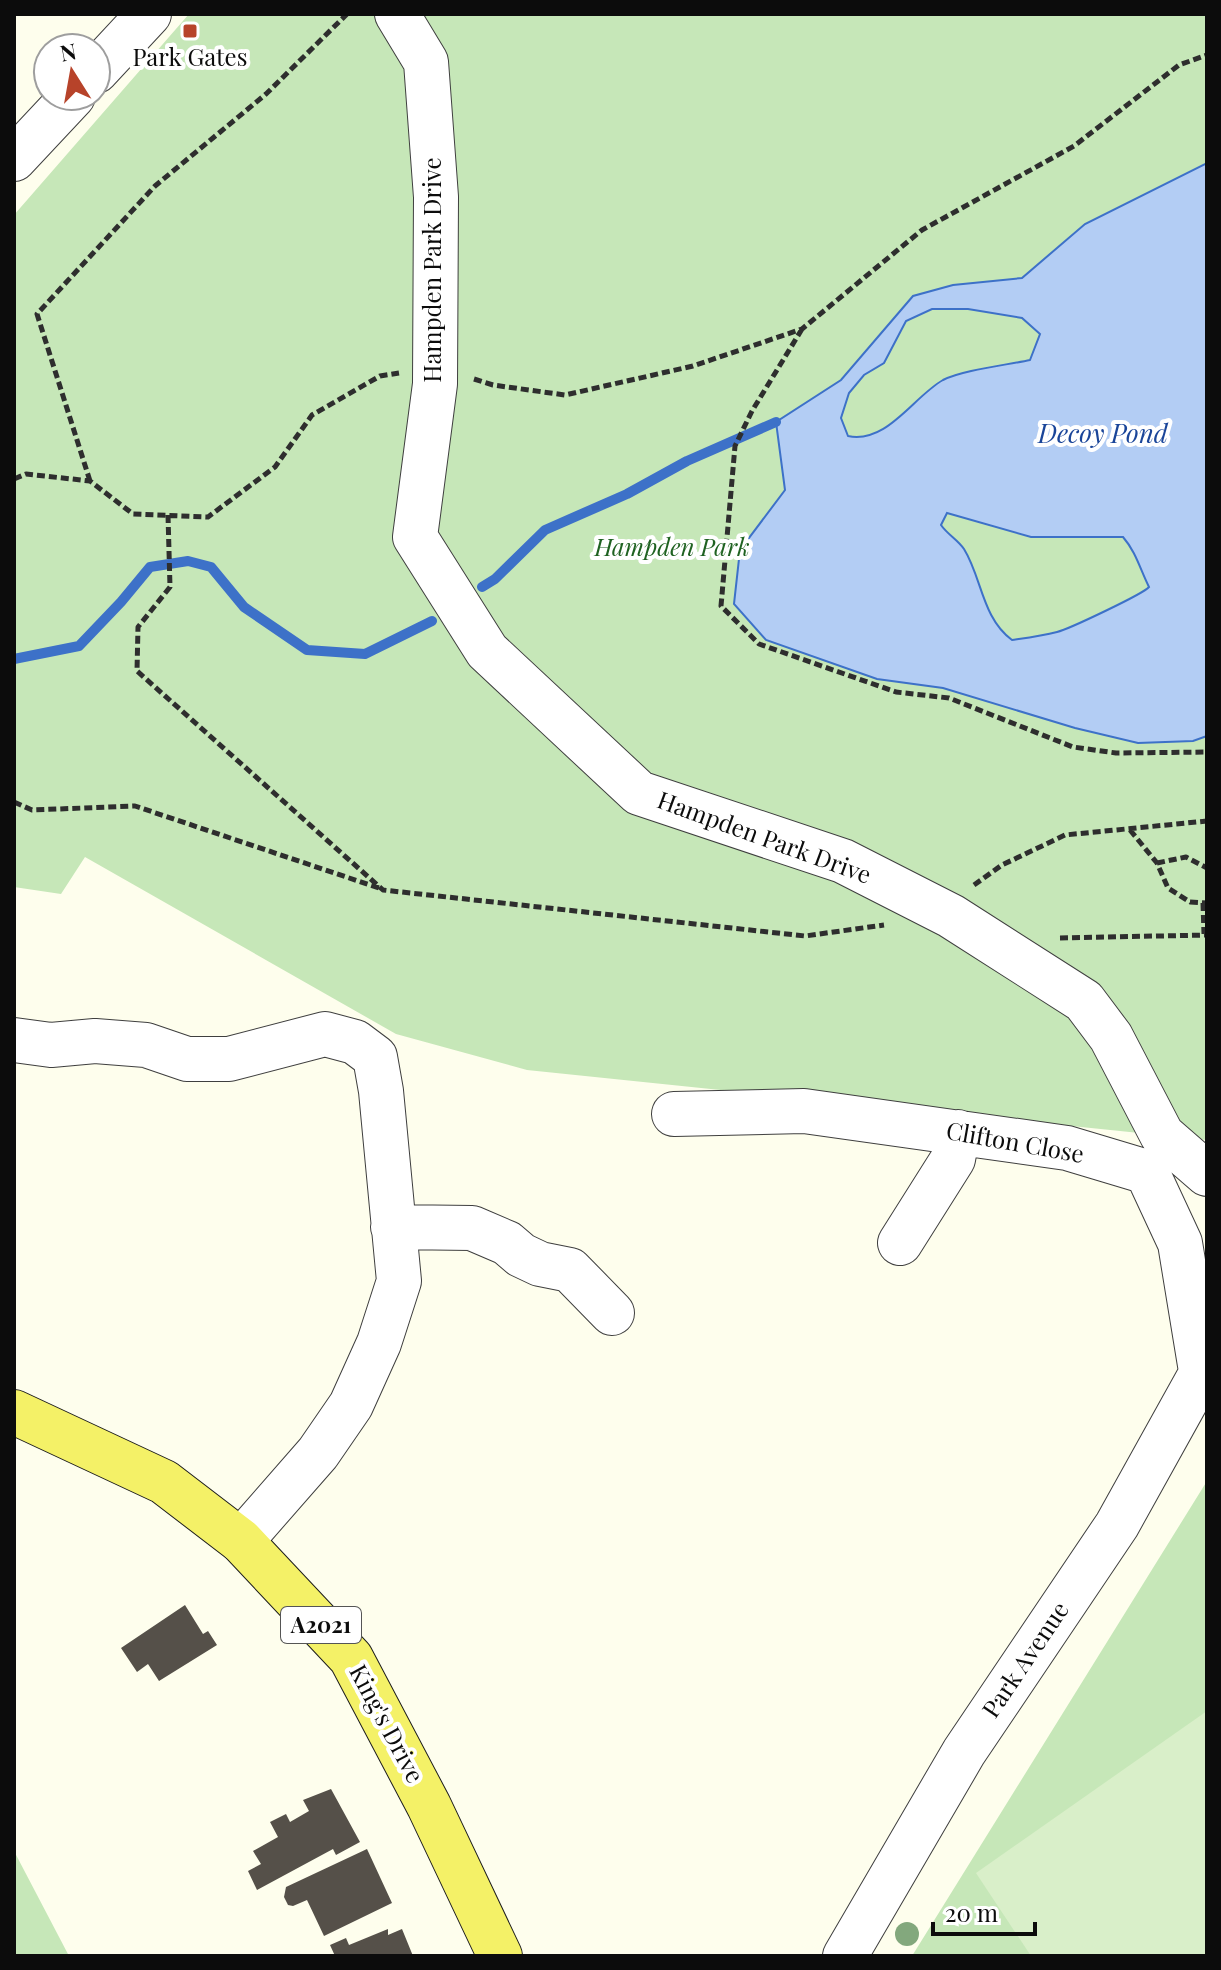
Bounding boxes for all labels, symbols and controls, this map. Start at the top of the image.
marker: Park Gates [181,22,199,40]
north arrow [32,32,112,112]
text: N [57,35,79,68]
place label: Park Gates [133,40,247,72]
street label: Hampden Park Drive [415,157,447,383]
water label: Decoy Pond [1037,415,1169,450]
park label: Hampden Park [593,530,750,562]
street label: Hampden Park Drive [653,783,876,890]
street label: Clifton Close [944,1113,1087,1169]
street label: Park Avenue [974,1595,1075,1723]
road number: A2021 [281,1607,361,1643]
street label: King's Drive [343,1658,432,1788]
scale bar [933,1886,1035,1936]
text: 20 m [945,1896,998,1928]

